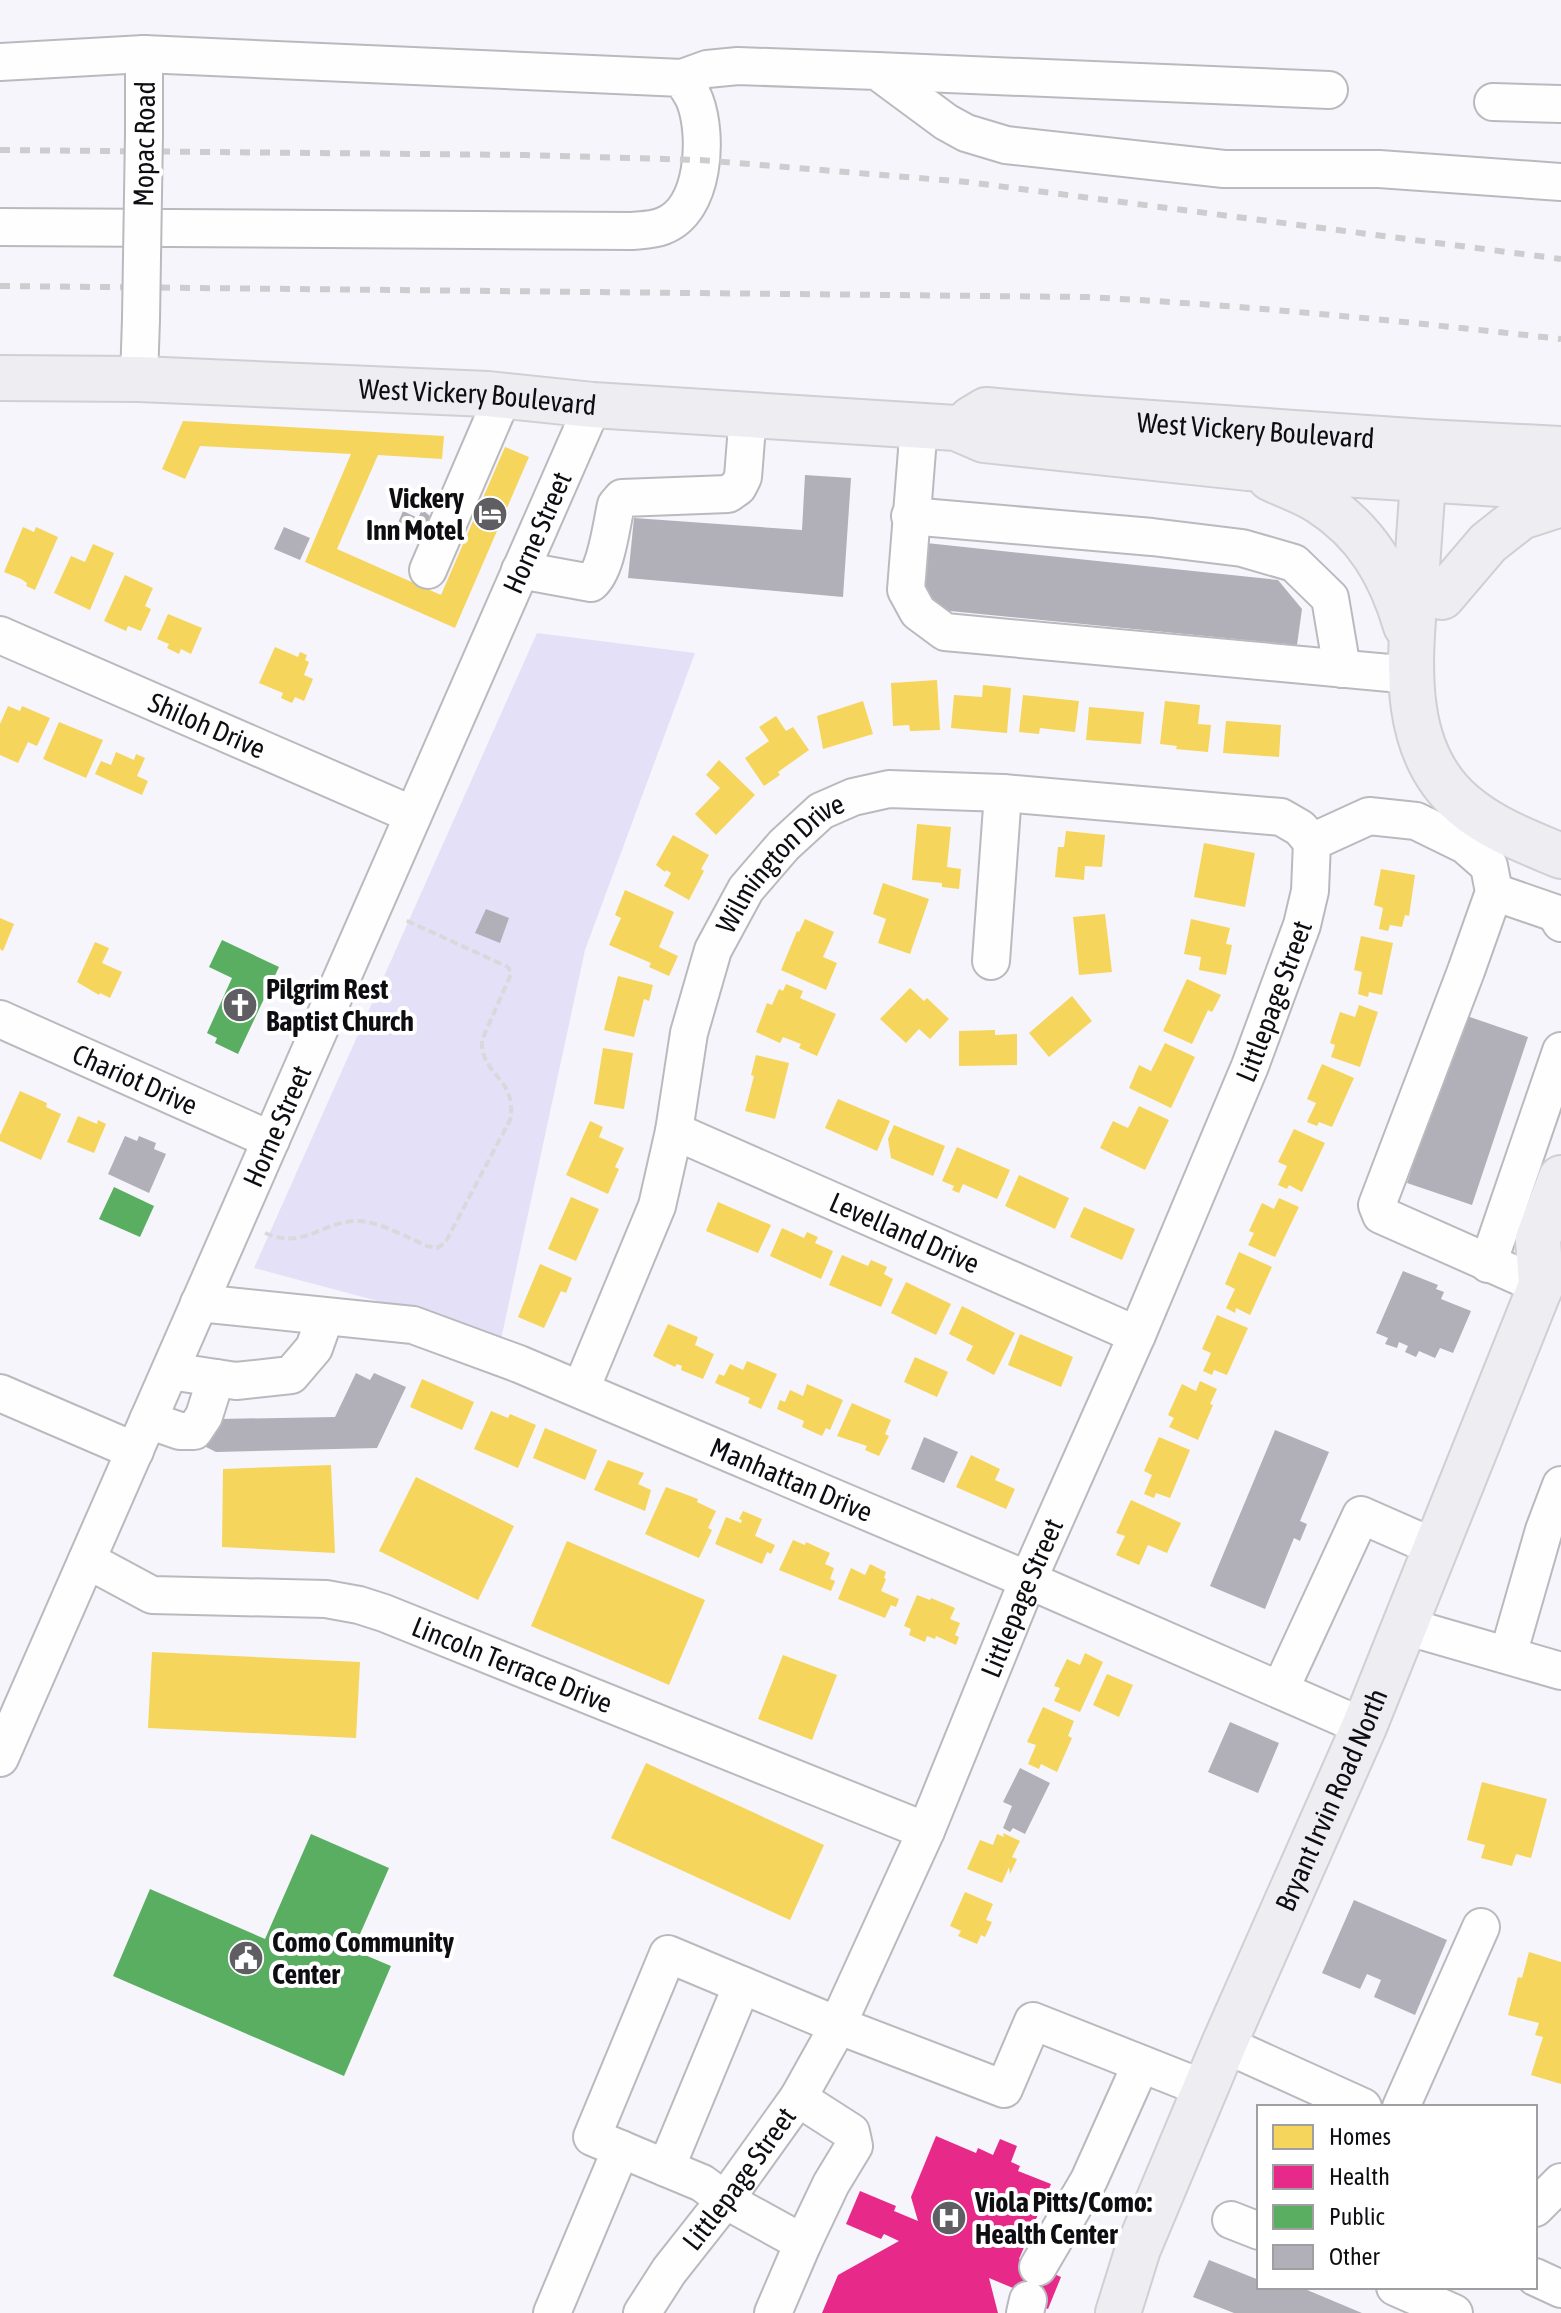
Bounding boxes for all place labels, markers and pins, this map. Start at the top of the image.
place label: Vickery Inn Motel [366,482,465,546]
hotel icon: Vickery Inn Motel [471,495,509,533]
place label: Pilgrim Rest Baptist Church [266,973,414,1037]
church icon: Pilgrim Rest Baptist Church [221,986,259,1024]
place label: Como Community Center [272,1926,455,1990]
public building icon: Como Community Center [227,1939,265,1977]
place label: Viola Pitts/Como: Health Center [974,2186,1152,2250]
hospital icon: Viola Pitts/Como: Health Center [930,2199,968,2237]

